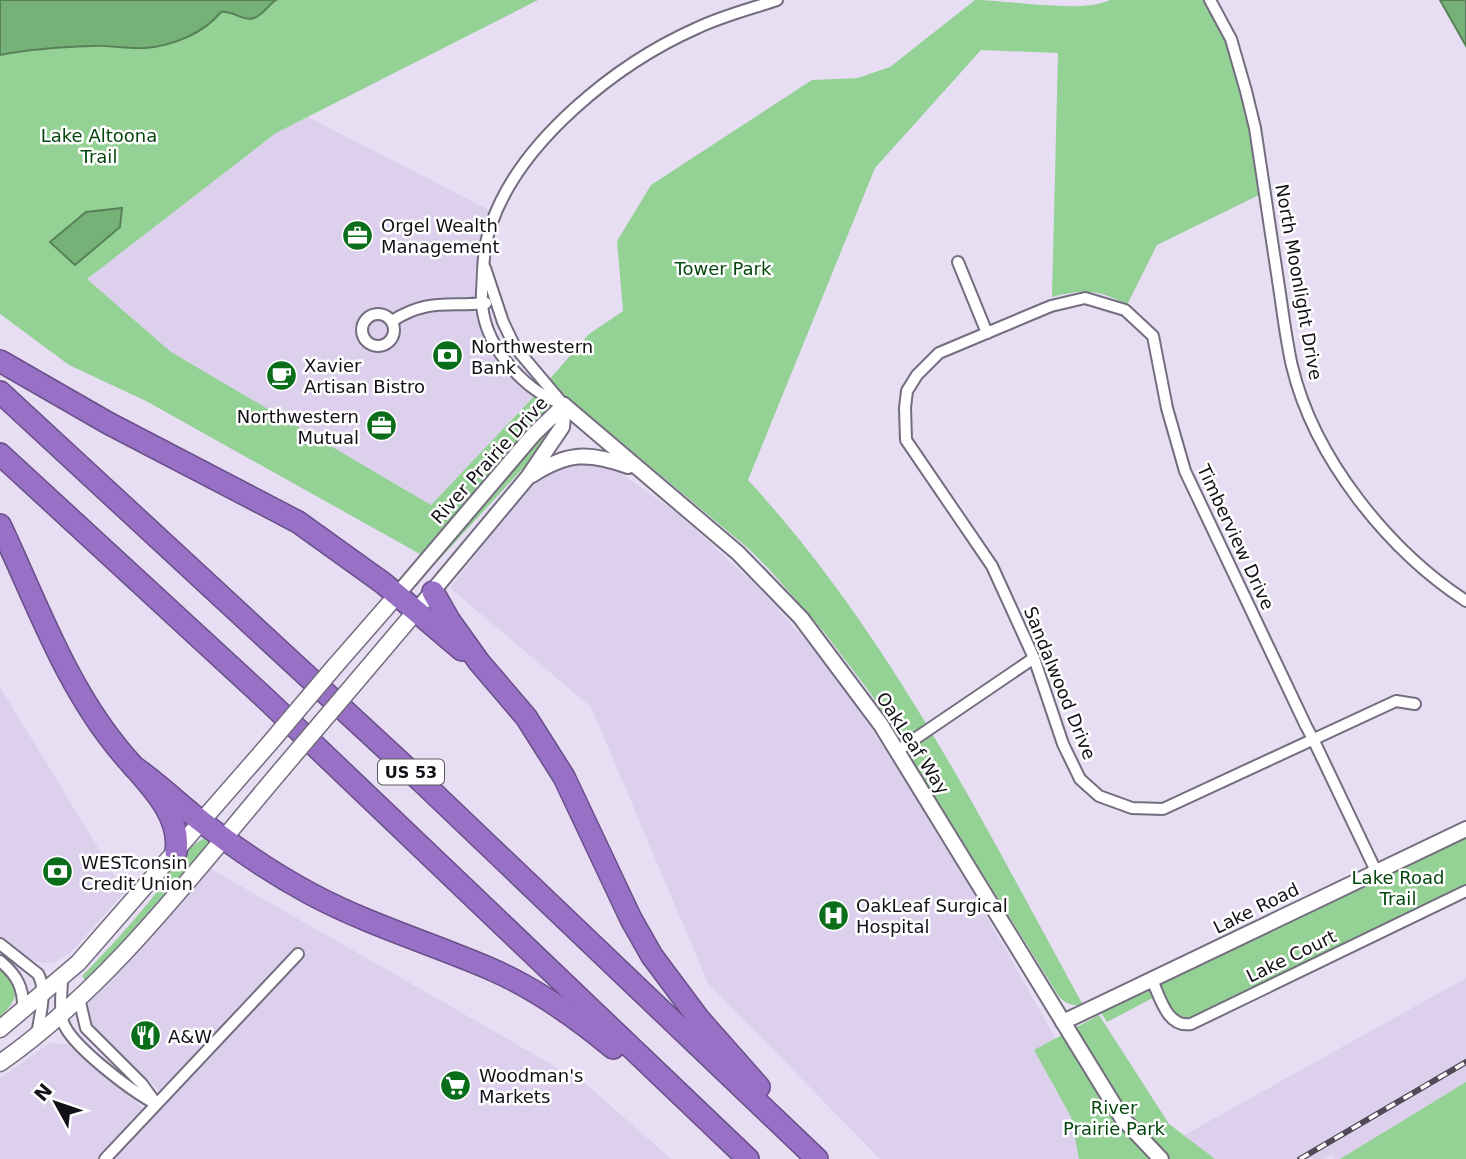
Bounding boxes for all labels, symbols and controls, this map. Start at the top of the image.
park label: Lake Altoona Trail [41,125,157,167]
street label: North Moonlight Drive [1271,182,1327,382]
place label: Orgel Wealth Management [381,215,500,257]
office icon: Orgel Wealth Management [341,218,375,252]
park label: Tower Park [674,258,772,279]
place label: Northwestern Bank [471,336,593,378]
bank icon: Northwestern Bank [431,339,465,373]
place label: Xavier Artisan Bistro [304,355,425,397]
cafe icon: Xavier Artisan Bistro [264,358,298,392]
street label: River Prairie Drive [426,392,552,528]
place label: Northwestern Mutual [237,406,359,448]
office icon: Northwestern Mutual [365,409,399,443]
street label: Timberview Drive [1193,460,1279,613]
street label: Sandalwood Drive [1020,603,1100,763]
street label: OakLeaf Way [872,688,954,798]
road number: US 53 [378,760,444,785]
place label: WESTconsin Credit Union [81,852,193,894]
bank icon: WESTconsin Credit Union [41,855,75,889]
park label: Lake Road Trail [1352,867,1444,909]
street label: Lake Road [1210,878,1302,938]
place label: OakLeaf Surgical Hospital [856,895,1008,937]
hospital icon: OakLeaf Surgical Hospital [816,898,850,932]
street label: Lake Court [1243,925,1339,987]
restaurant icon: A&W [128,1019,162,1053]
place label: A&W [168,1026,212,1047]
place label: Woodman's Markets [479,1065,584,1107]
north arrow [21,1068,91,1138]
supermarket icon: Woodman's Markets [439,1068,473,1102]
text: N [29,1079,57,1105]
park label: River Prairie Park [1063,1097,1166,1139]

